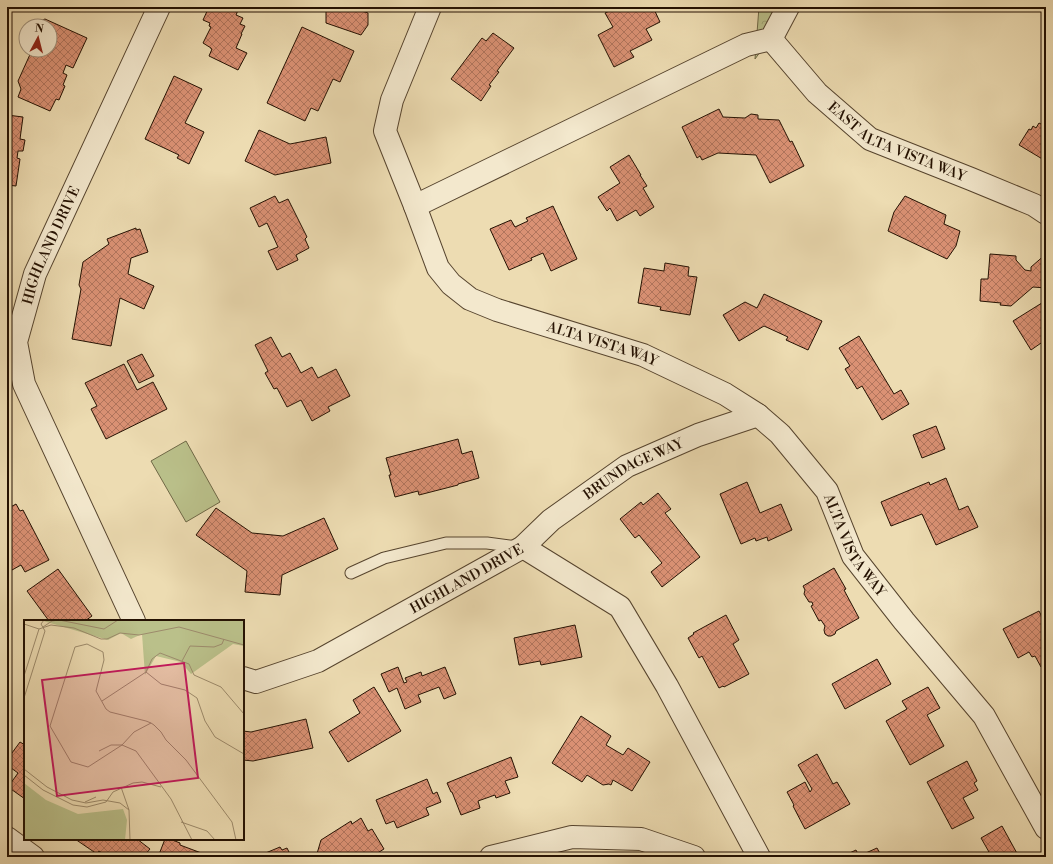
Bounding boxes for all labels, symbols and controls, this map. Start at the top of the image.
north arrow [18,18,58,58]
text: N [34,22,45,37]
street label: EAST ALTA VISTA WAY [824,98,969,186]
street label: HIGHLAND DRIVE [19,184,84,307]
street label: ALTA VISTA WAY [544,318,661,371]
street label: BRUNDAGE WAY [579,434,687,505]
street label: ALTA VISTA WAY [819,490,890,601]
street label: HIGHLAND DRIVE [407,540,527,618]
inset map [24,620,244,840]

